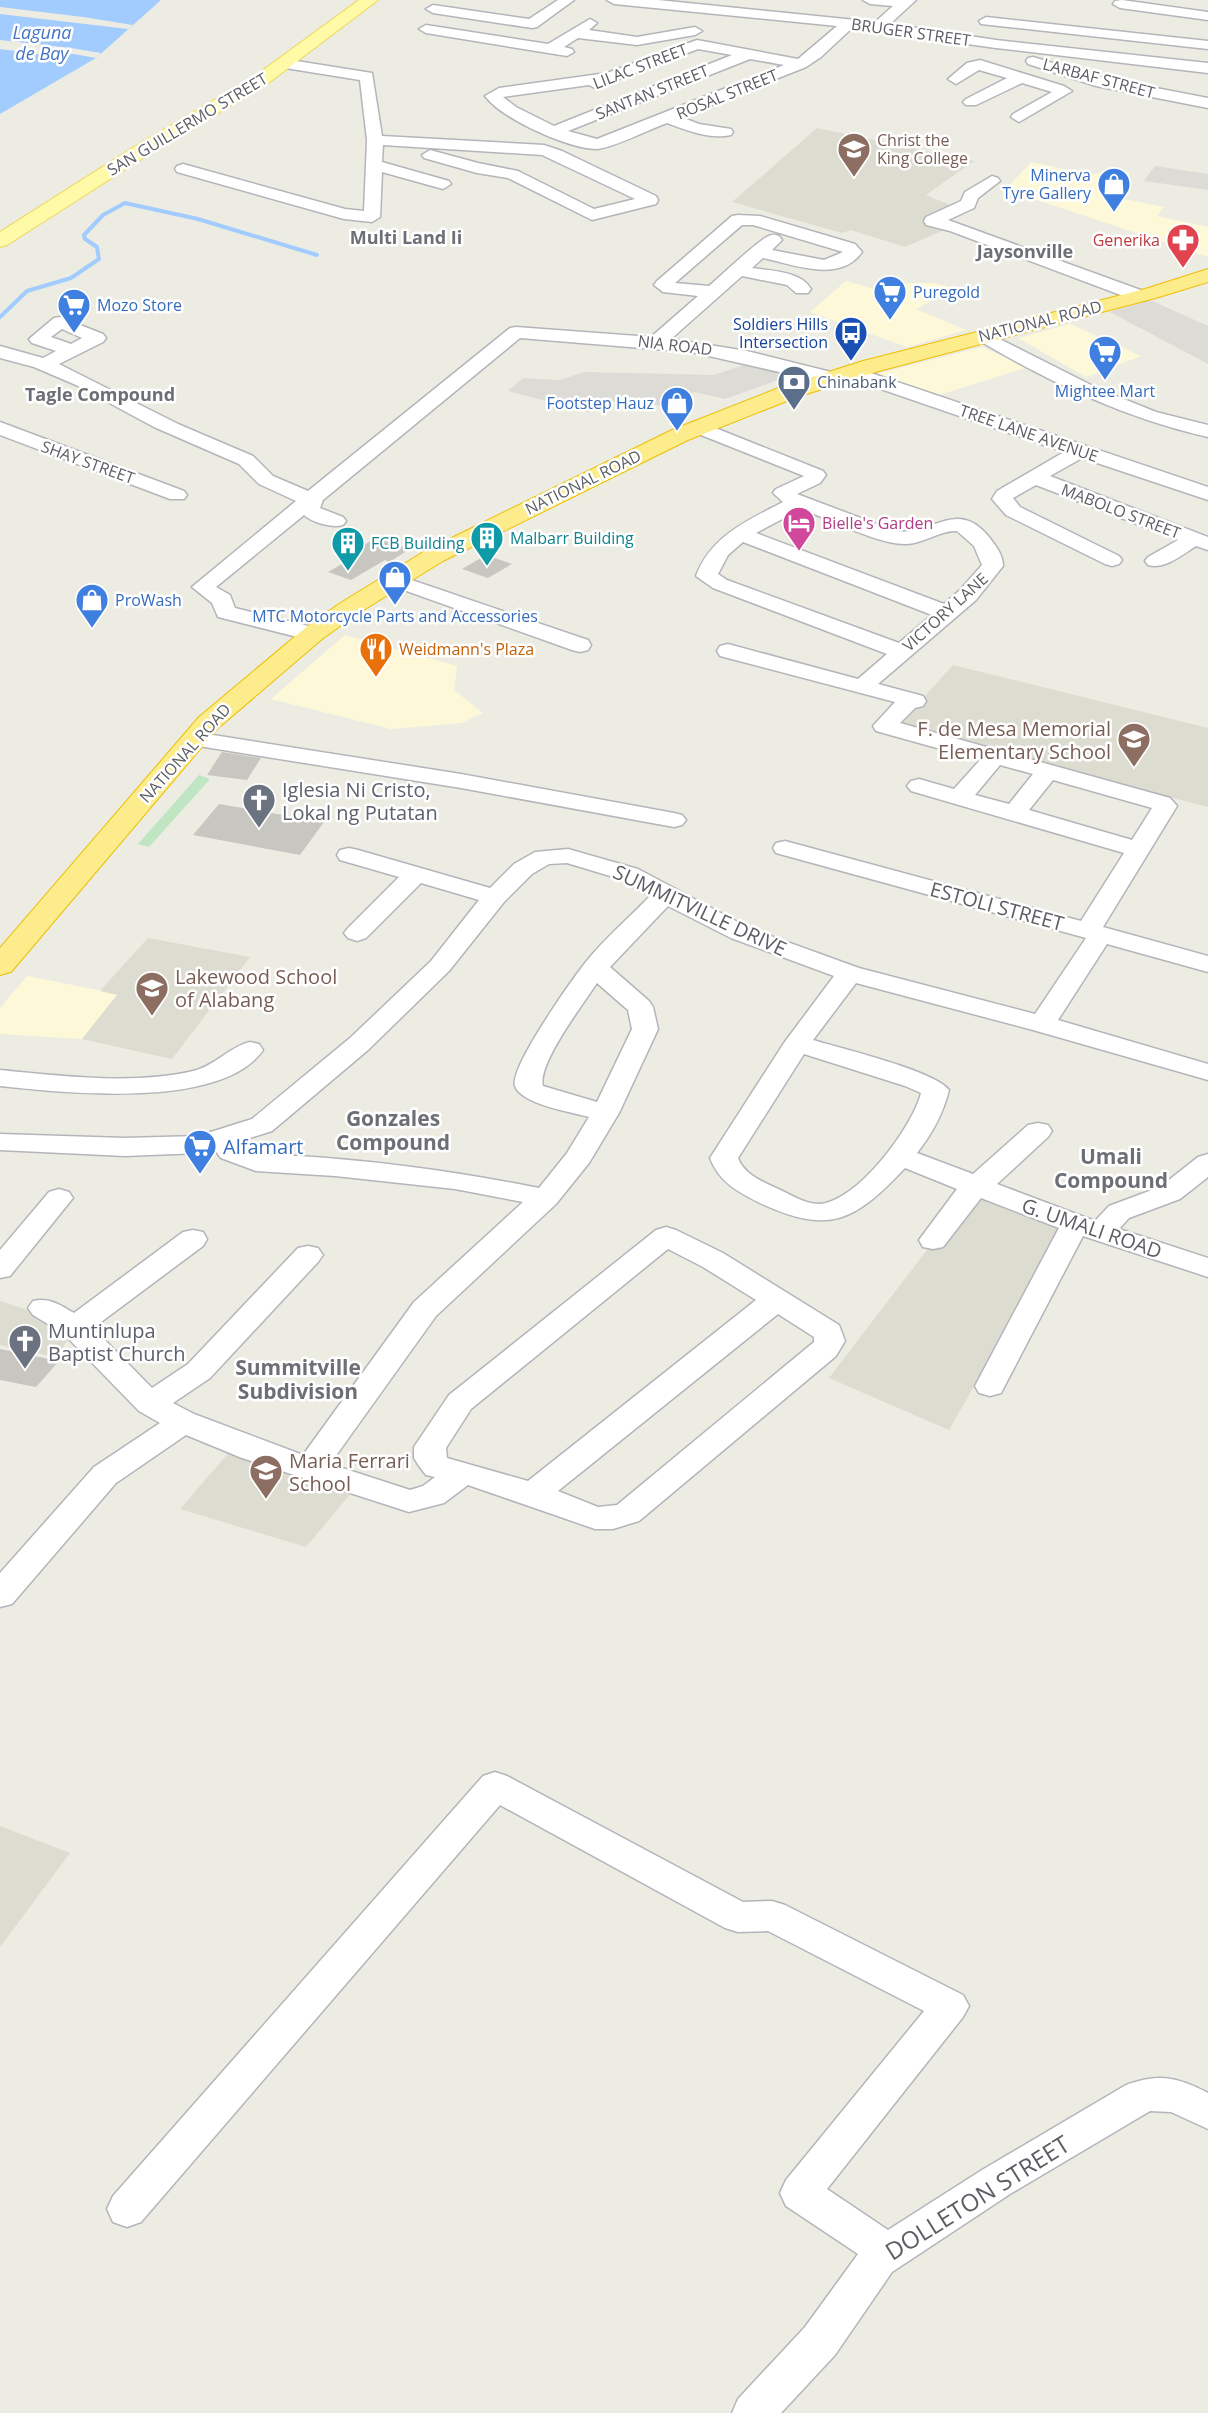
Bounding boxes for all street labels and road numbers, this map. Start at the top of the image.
street label: BRUGER STREET [850,13,972,51]
street label: LILAC STREET [590,38,691,94]
street label: LARBAF STREET [1040,52,1158,104]
street label: SANTAN STREET [592,59,712,125]
street label: ROSAL STREET [673,64,781,124]
street label: SAN GUILLERMO STREET [103,67,271,181]
street label: NATIONAL ROAD [976,295,1104,347]
street label: NIA ROAD [637,330,713,360]
street label: TREE LANE AVENUE [957,399,1101,467]
street label: SHAY STREET [38,435,138,489]
street label: NATIONAL ROAD [521,444,645,520]
street label: MABOLO STREET [1058,478,1184,544]
street label: VICTORY LANE [898,568,992,656]
street label: NATIONAL ROAD [134,699,236,807]
street label: SUMMITVILLE DRIVE [609,858,791,962]
street label: ESTOLI STREET [927,875,1067,937]
street label: G. UMALI ROAD [1018,1191,1166,1265]
street label: DOLLETON STREET [878,2127,1076,2267]

